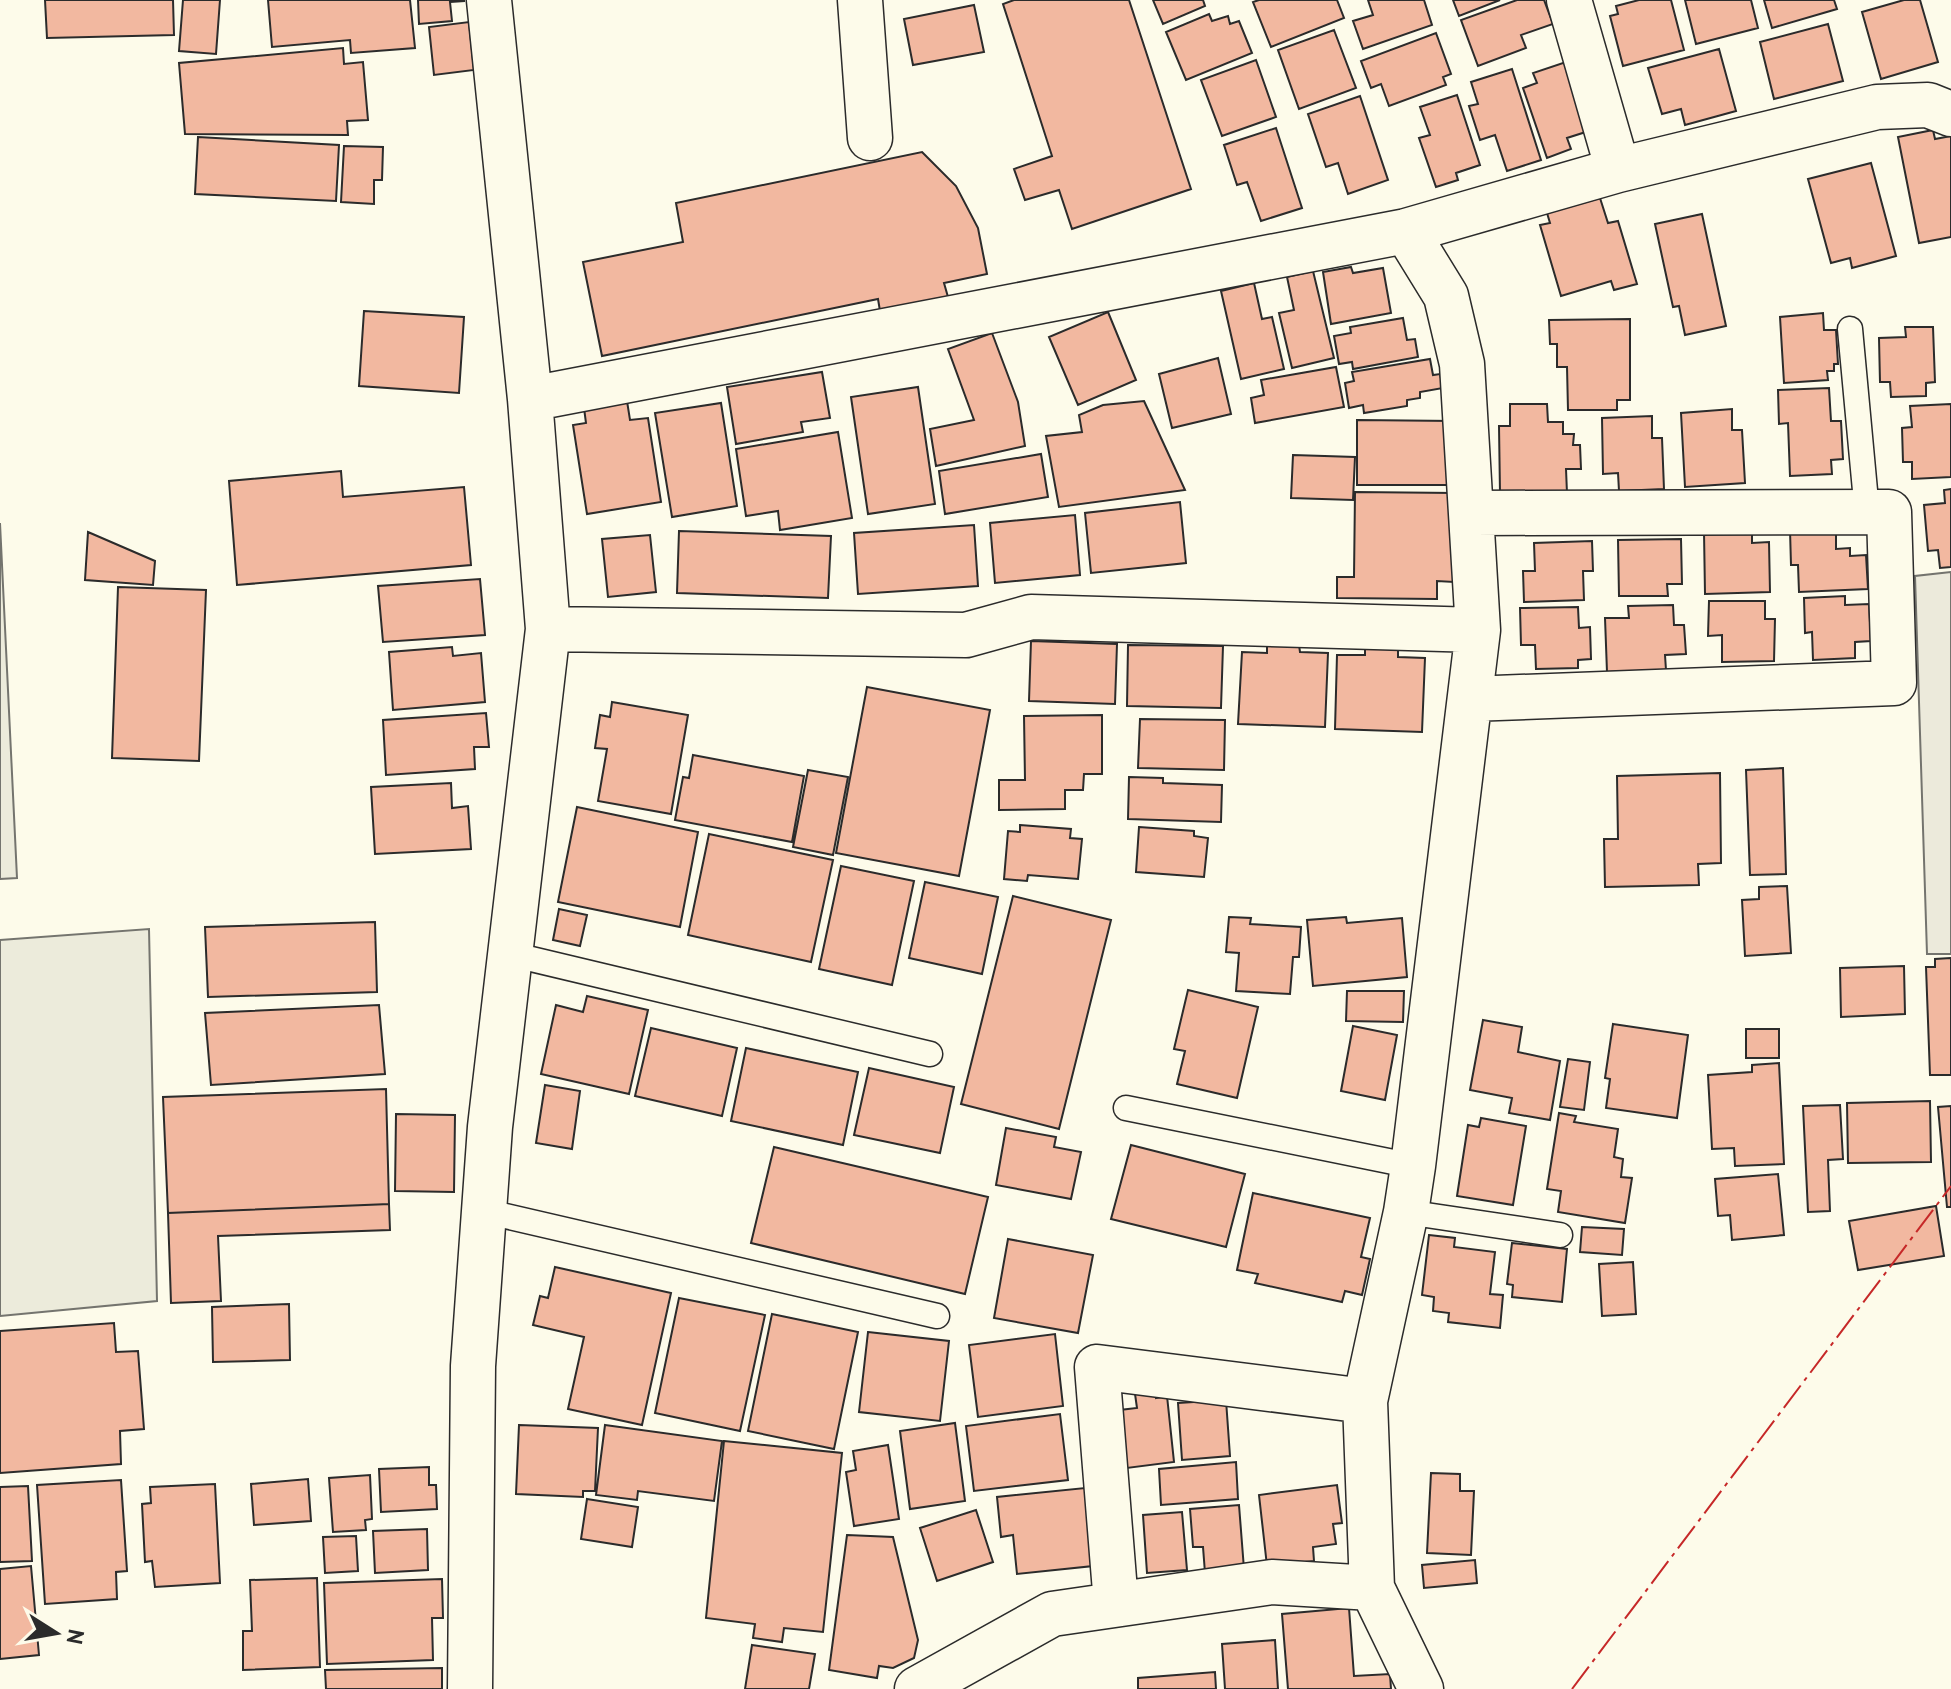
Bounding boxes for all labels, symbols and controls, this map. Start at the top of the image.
north arrow [16,1593,96,1673]
text: N [61,1627,91,1647]

